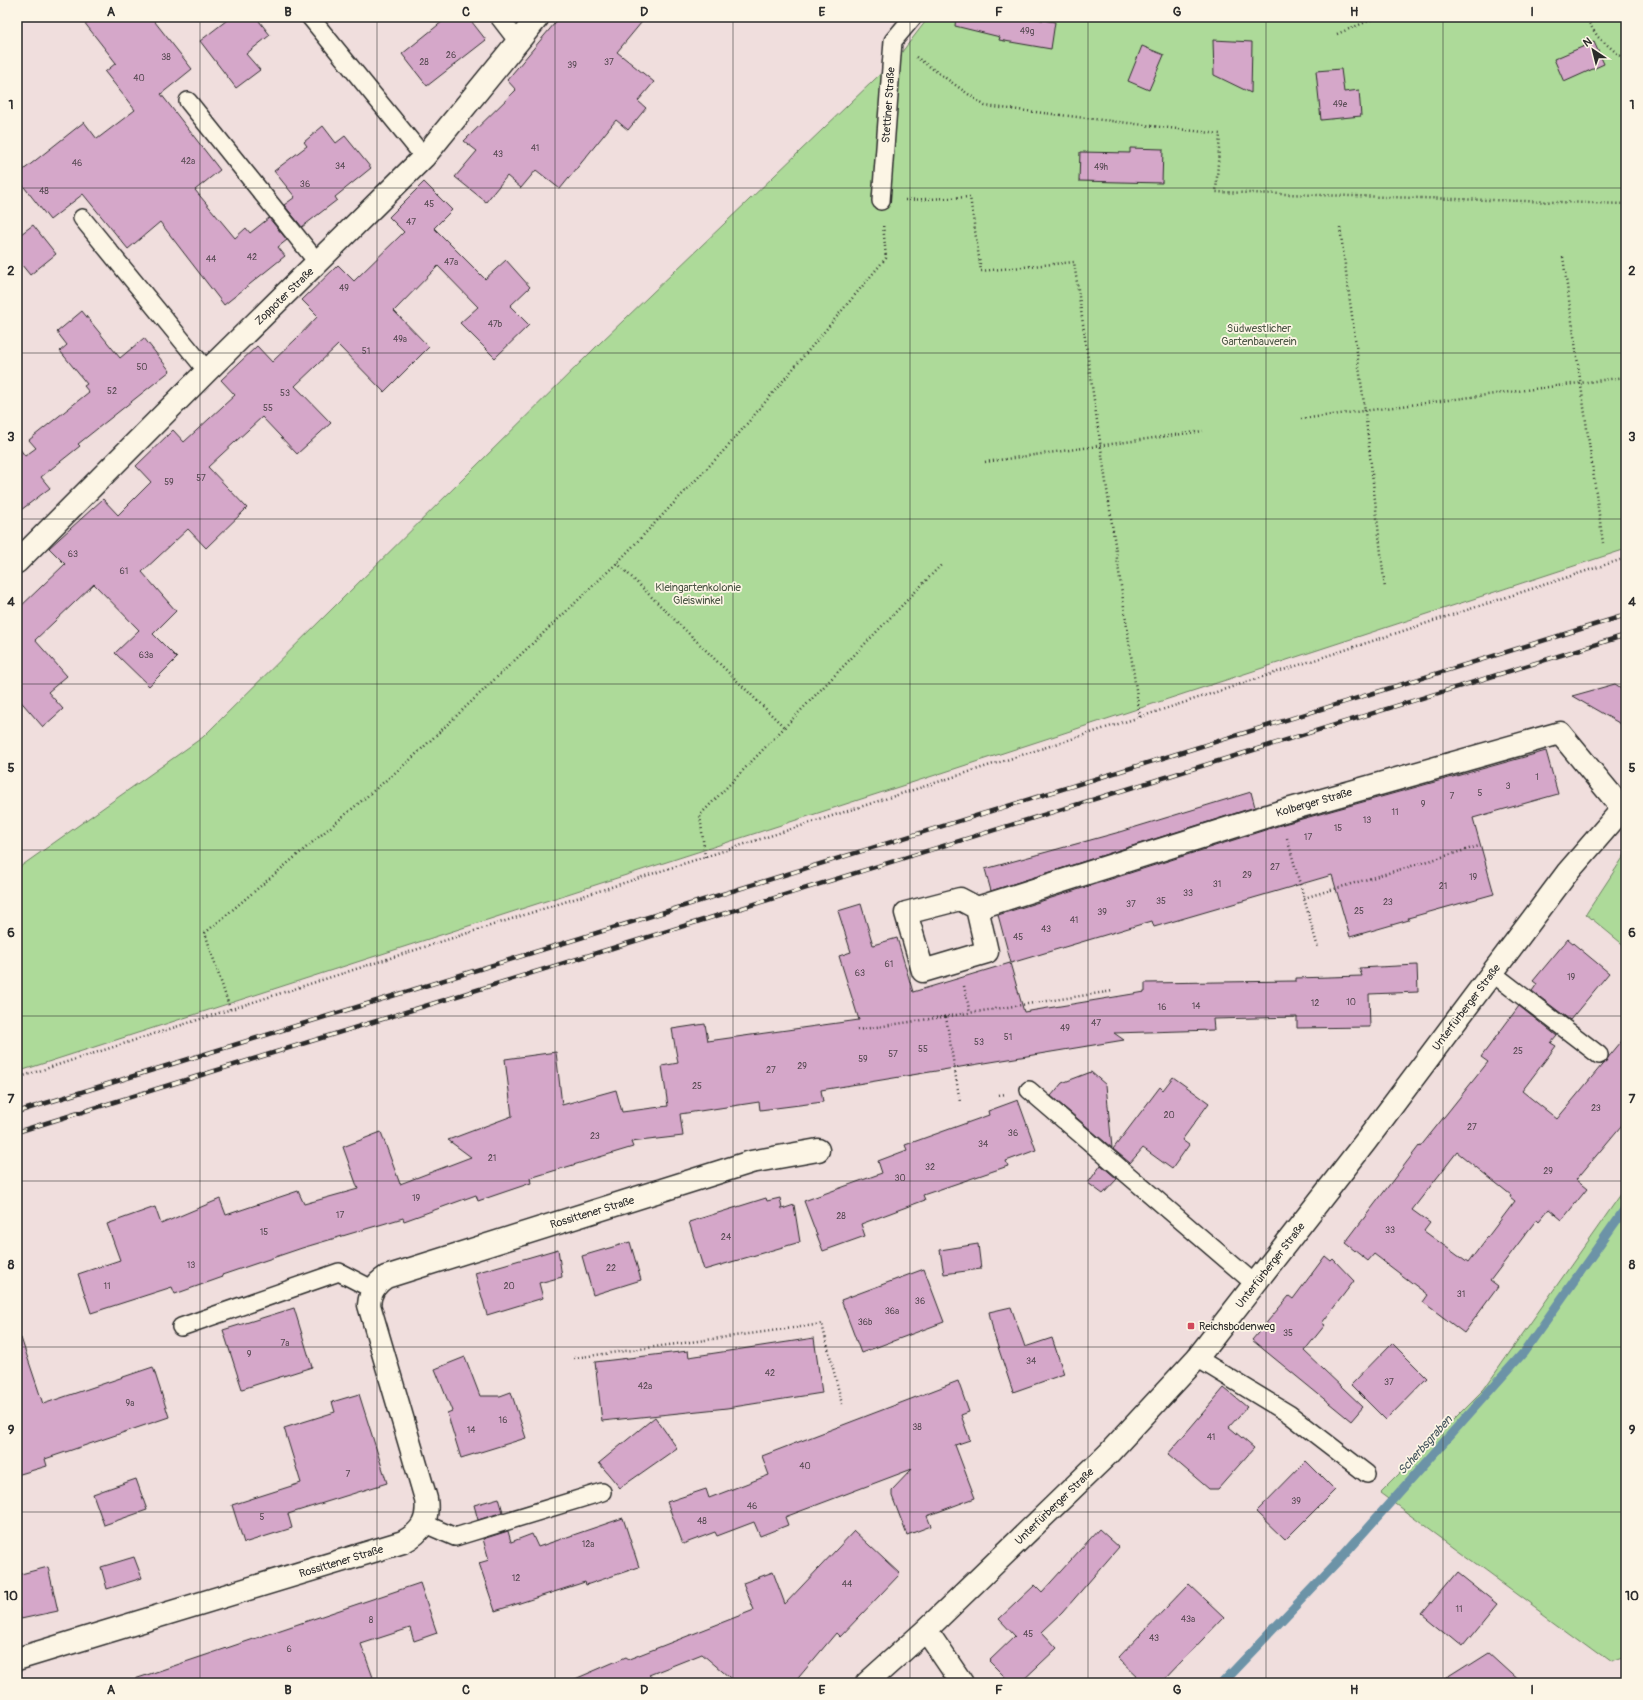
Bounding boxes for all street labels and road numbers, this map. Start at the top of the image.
street label: Stettiner Straße [879,66,898,144]
street label: Zoppoter Straße [252,265,317,328]
street label: Kolberger Straße [1275,785,1354,820]
street label: Unterfürberger Straße [1430,961,1503,1053]
street label: Rossittener Straße [548,1193,636,1231]
street label: Unterfürberger Straße [1233,1220,1308,1311]
street label: Unterfürberger Straße [1012,1465,1097,1547]
street label: Rossittener Straße [297,1542,385,1580]

